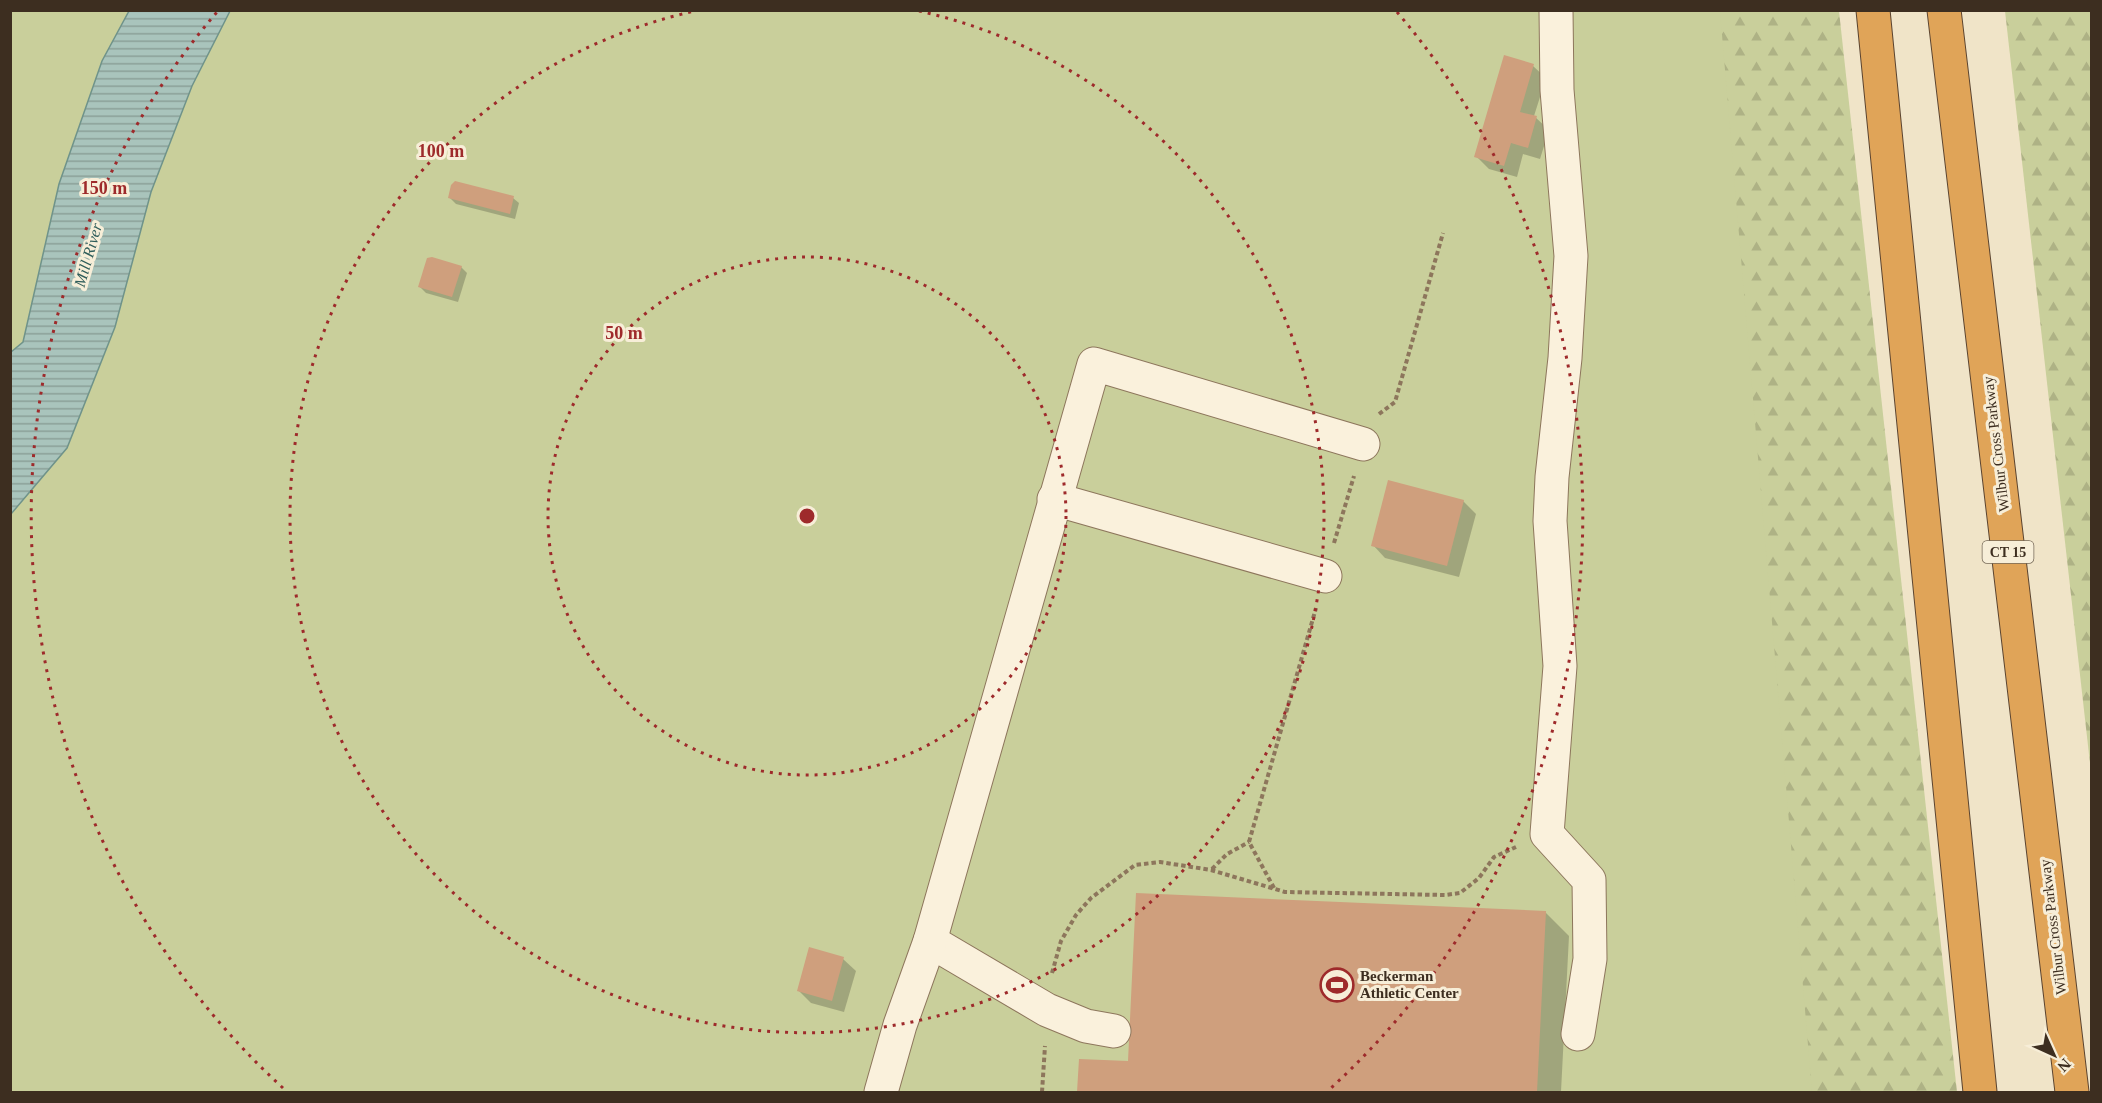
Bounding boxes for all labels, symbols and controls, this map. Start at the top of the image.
text: 100 m [418,141,464,161]
text: 150 m [81,178,127,198]
water label: Mill River [71,221,105,290]
text: 50 m [605,323,643,343]
street label: Wilbur Cross Parkway [1980,375,2012,512]
centre of rings [797,506,817,526]
road number: CT 15 [1982,541,2034,563]
street label: Wilbur Cross Parkway [2037,858,2069,995]
sports icon: Beckerman Athletic Center [1319,967,1355,1003]
place label: Beckerman Athletic Center [1360,968,1459,1001]
north arrow [2024,1025,2084,1085]
text: N [2054,1055,2074,1076]

